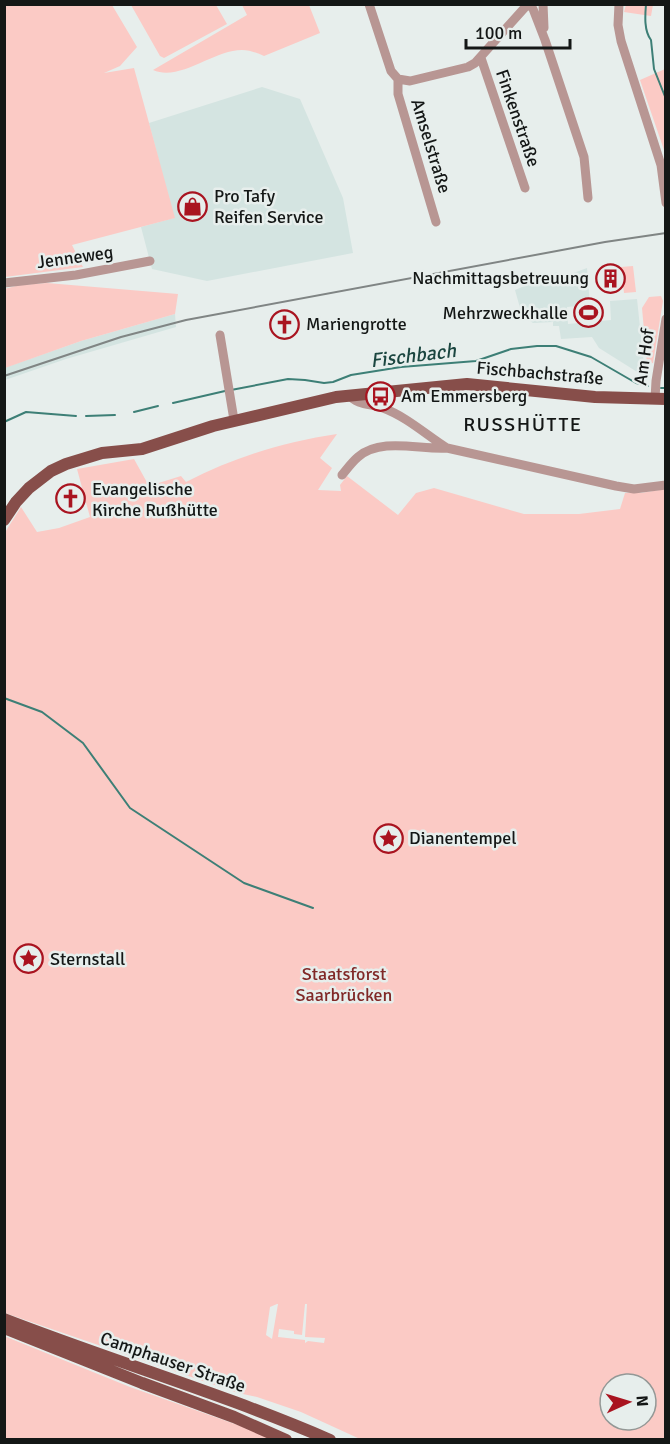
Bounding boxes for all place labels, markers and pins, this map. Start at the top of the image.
place label: Pro Tafy Reifen Service [214,185,323,228]
shop icon: Pro Tafy Reifen Service [177,190,209,222]
building icon: Nachmittagsbetreuung [594,262,626,294]
place label: Nachmittagsbetreuung [412,267,589,289]
sports icon: Mehrzweckhalle [573,297,605,329]
place label: Mehrzweckhalle [442,302,568,324]
church icon: Mariengrotte [269,308,301,340]
place label: Mariengrotte [306,313,407,335]
bus stop icon: Am Emmersberg [364,380,396,412]
place label: Am Emmersberg [401,385,527,407]
place label: Evangelische Kirche Rußhütte [92,478,218,521]
church icon: Evangelische Kirche Rußhütte [55,483,87,515]
place icon: Dianentempel [372,822,404,854]
place label: Dianentempel [409,827,517,849]
place icon: Sternstall [13,943,45,975]
place label: Sternstall [50,948,125,970]

